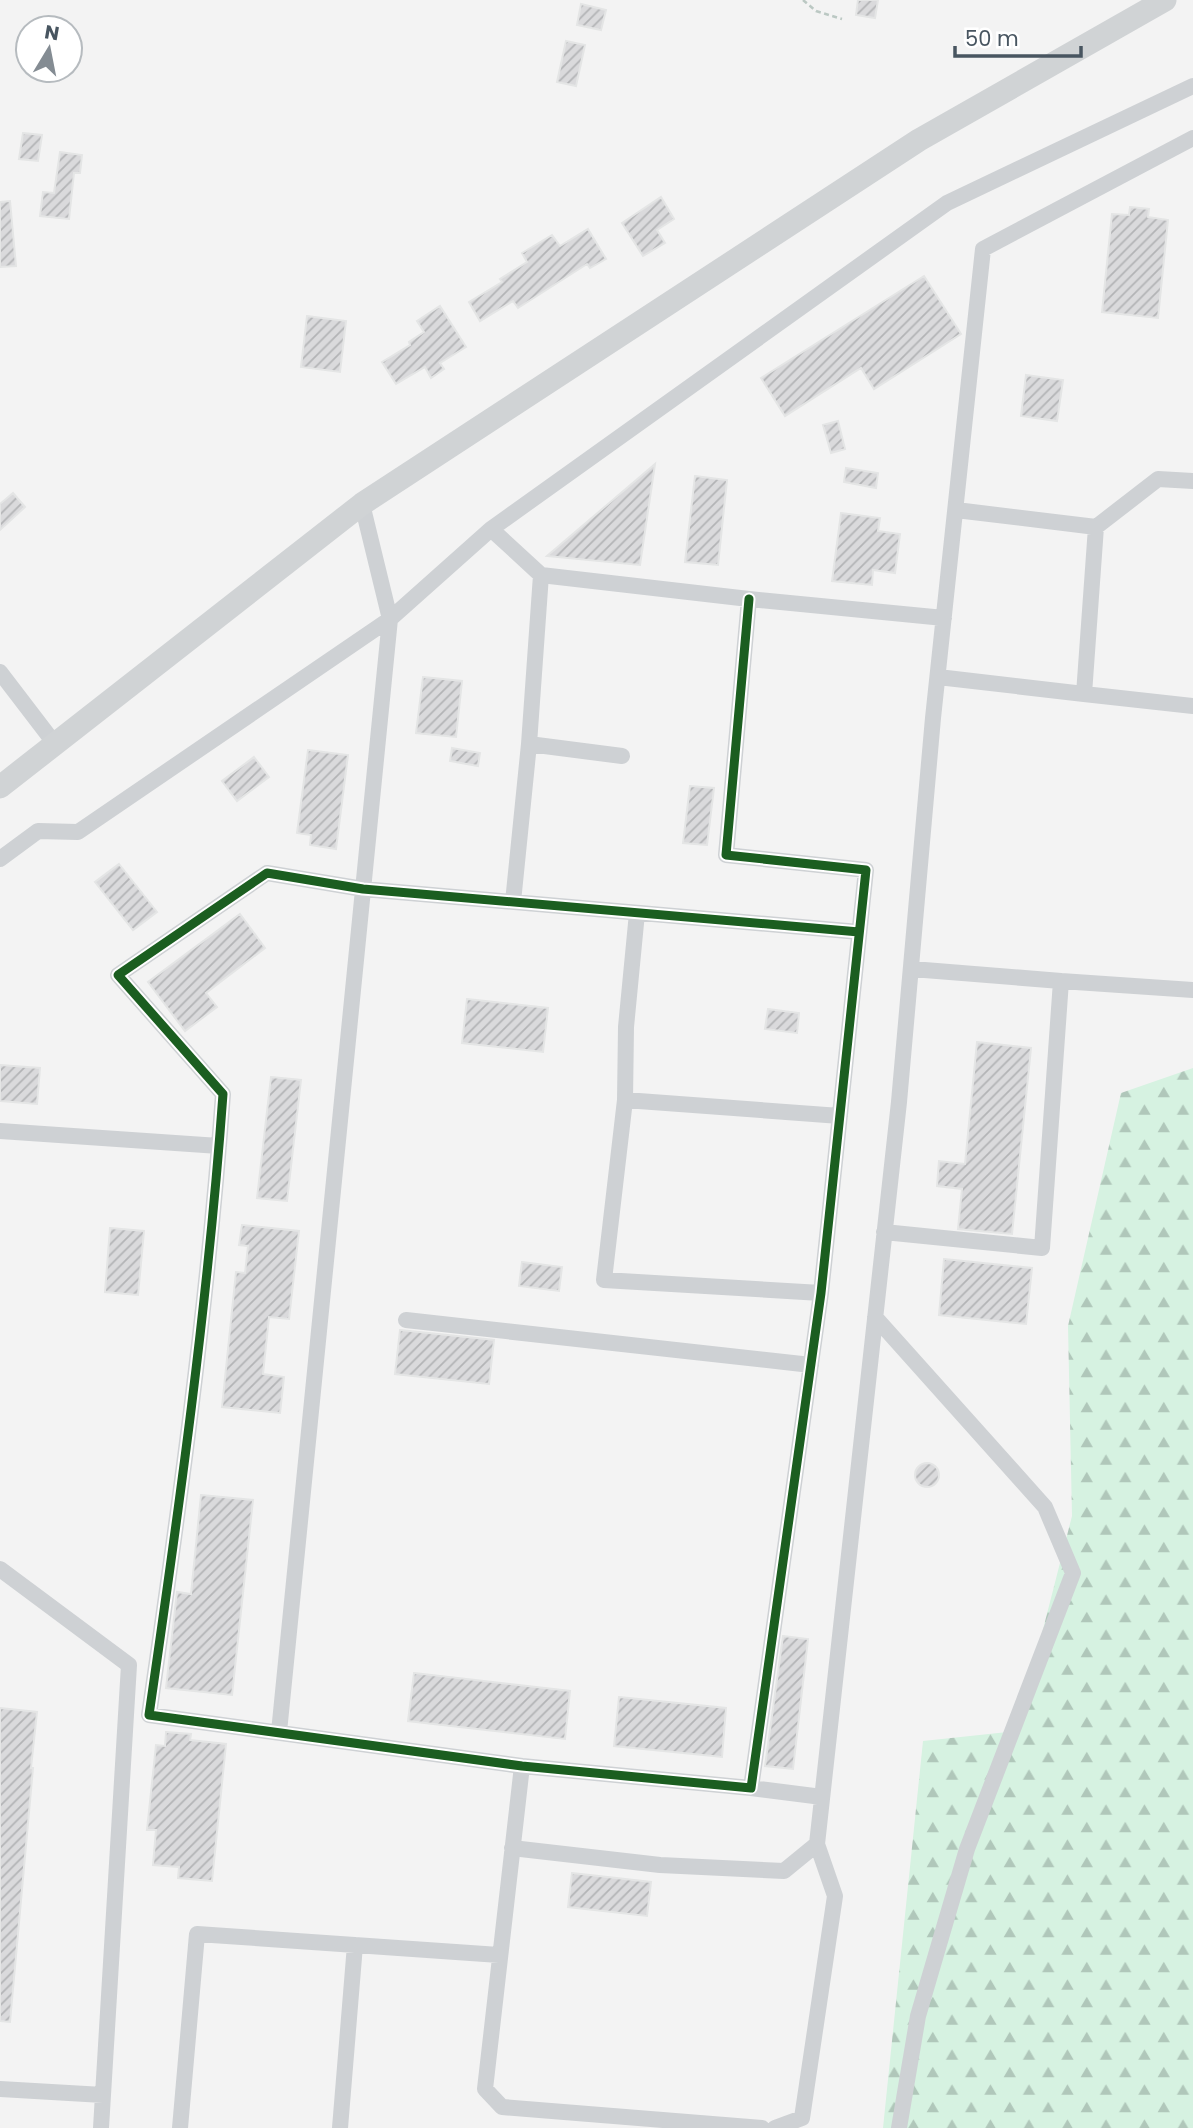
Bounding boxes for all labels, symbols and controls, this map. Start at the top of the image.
north arrow [14,14,84,84]
scale bar [955,14,1081,58]
text: N [42,18,61,47]
text: 50 m [965,24,1019,53]

